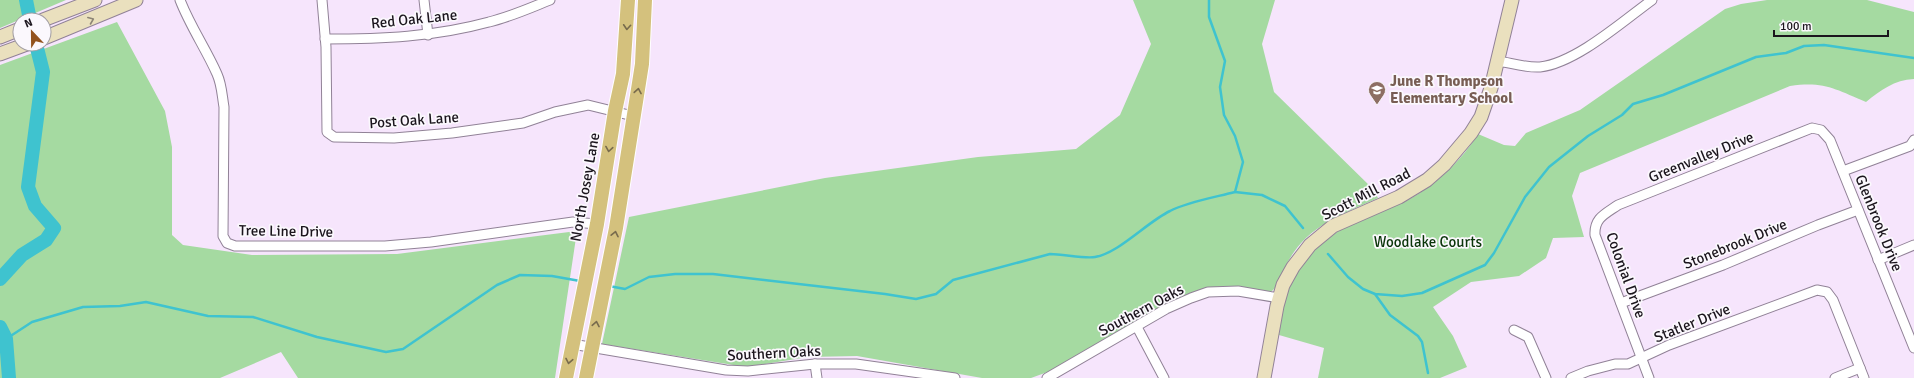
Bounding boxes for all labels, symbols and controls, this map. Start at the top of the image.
street label: Red Oak Lane [370,6,458,32]
north arrow [12,12,52,52]
scale bar [1774,12,1888,38]
text: N [22,16,34,31]
one-way arrow [87,16,94,24]
text: 100 m [1780,19,1812,34]
one-way arrow [623,24,632,30]
place label: June R Thompson Elementary School [1390,72,1513,107]
school or university icon: June R Thompson Elementary School [1367,80,1387,105]
one-way arrow [633,88,641,95]
street label: Post Oak Lane [368,108,460,132]
street label: Greenvalley Drive [1646,128,1756,186]
street label: North Josey Lane [567,131,603,243]
one-way arrow [605,146,613,153]
street label: Scott Mill Road [1319,164,1413,224]
street label: Glenbrook Drive [1851,172,1907,274]
street label: Stonebrook Drive [1681,215,1789,273]
street label: Tree Line Drive [239,221,333,241]
one-way arrow [610,230,618,237]
street label: Colonial Drive [1602,230,1650,320]
park label: Woodlake Courts [1374,233,1483,251]
street label: Southern Oaks [1095,280,1187,340]
street label: Statler Drive [1651,300,1733,346]
one-way arrow [592,321,600,327]
street label: Southern Oaks [727,342,822,364]
one-way arrow [565,358,573,364]

